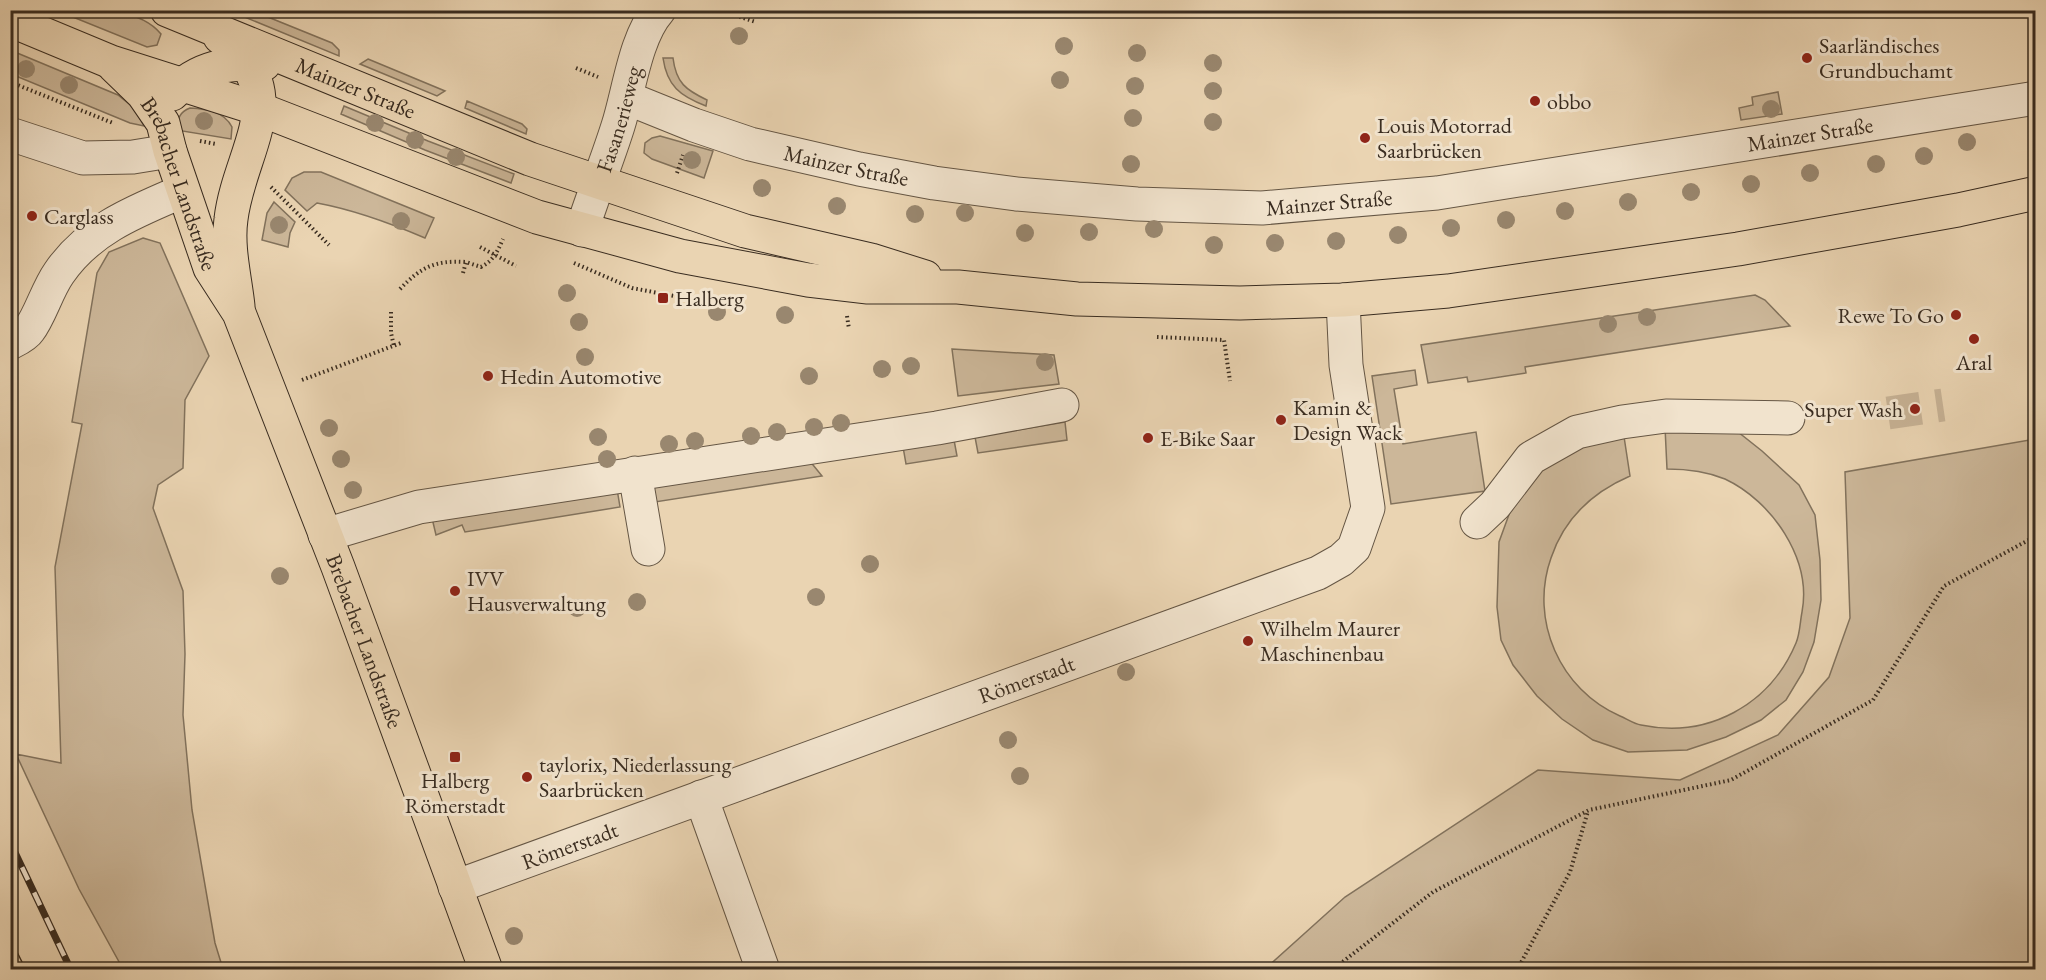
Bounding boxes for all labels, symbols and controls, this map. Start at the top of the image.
place label: Saarländisches Grundbuchamt [1819,31,1953,85]
street label: Mainzer Straße [292,50,420,125]
marker: Saarländisches Grundbuchamt [1800,51,1814,65]
street label: Fasanerieweg [589,62,647,176]
place label: obbo [1547,87,1592,116]
street label: Brebacher Landstraße [134,91,224,275]
marker: obbo [1528,94,1542,108]
street label: Mainzer Straße [1745,110,1875,158]
place label: Louis Motorrad Saarbrücken [1377,111,1513,165]
marker: Louis Motorrad Saarbrücken [1358,131,1372,145]
street label: Mainzer Straße [781,138,911,193]
street label: Mainzer Straße [1265,182,1394,222]
place label: Carglass [44,202,114,231]
marker: Carglass [25,209,39,223]
place label: Halberg [675,284,744,313]
marker: Halberg [656,291,670,305]
place label: Rewe To Go [1838,301,1944,330]
marker: Rewe To Go [1949,308,1963,322]
marker: Aral [1967,332,1981,346]
place label: Aral [1955,348,1992,377]
place label: Hedin Automotive [500,362,662,391]
marker: Hedin Automotive [481,369,495,383]
place label: Kamin & Design Wack [1293,393,1403,447]
place label: Super Wash [1804,395,1903,424]
marker: Super Wash [1908,402,1922,416]
marker: Kamin & Design Wack [1274,413,1288,427]
place label: E-Bike Saar [1160,424,1256,453]
marker: E-Bike Saar [1141,431,1155,445]
street label: Brebacher Landstraße [320,550,411,732]
place label: IVV Hausverwaltung [467,564,606,618]
marker: IVV Hausverwaltung [448,584,462,598]
place label: Wilhelm Maurer Maschinenbau [1260,614,1401,668]
marker: Wilhelm Maurer Maschinenbau [1241,634,1255,648]
street label: Römerstadt [974,648,1079,710]
marker: Halberg Römerstadt [448,750,462,764]
place label: taylorix, Niederlassung Saarbrücken [539,750,732,804]
place label: Halberg Römerstadt [405,766,505,820]
marker: taylorix, Niederlassung Saarbrücken [520,770,534,784]
street label: Römerstadt [517,814,622,876]

